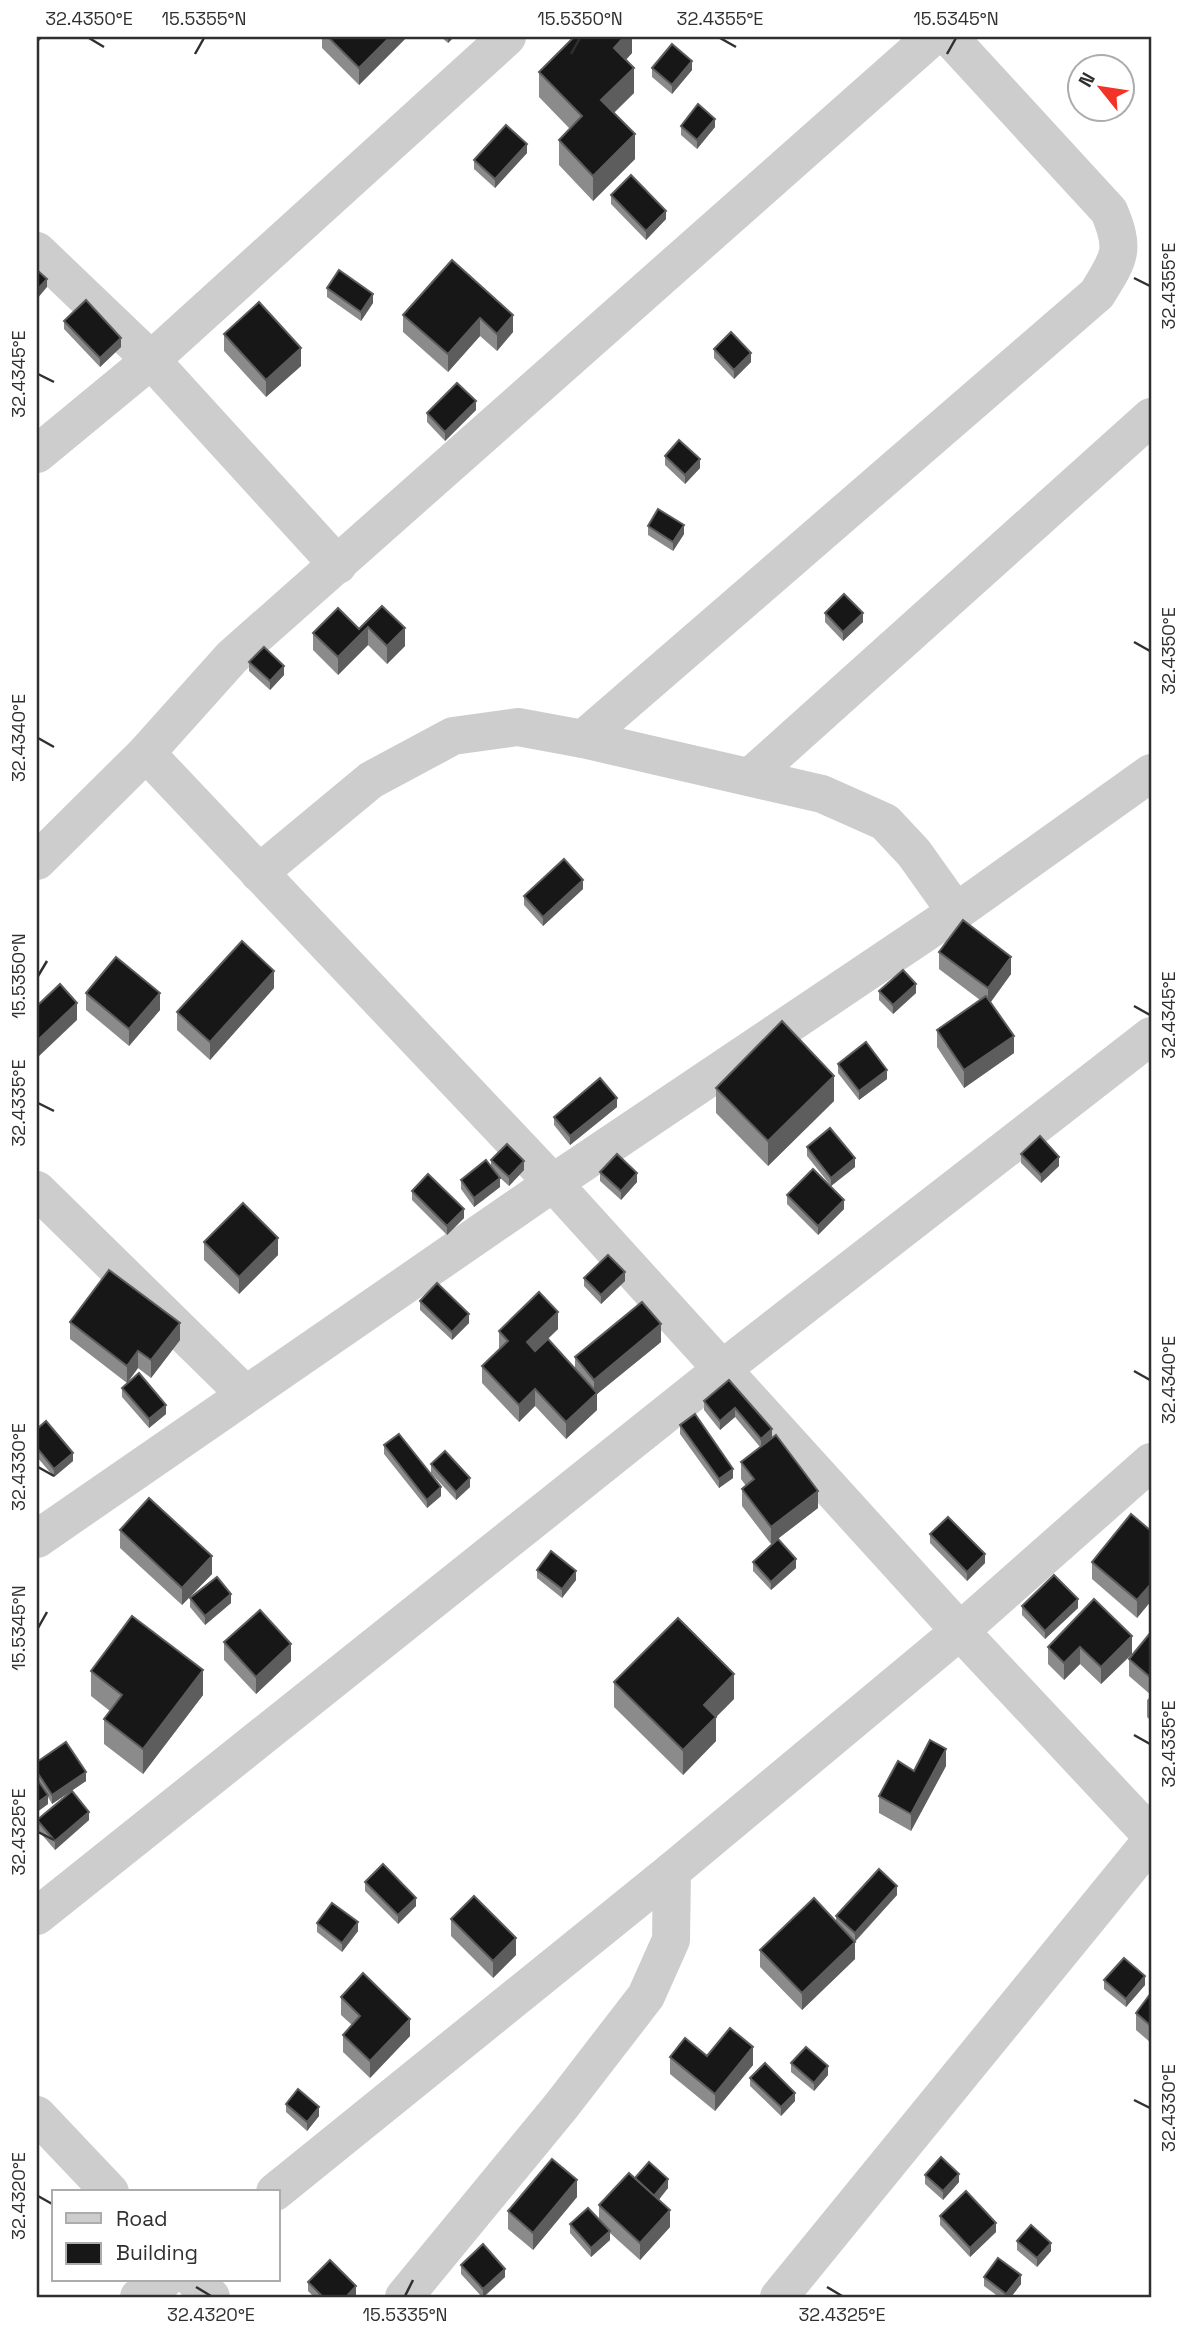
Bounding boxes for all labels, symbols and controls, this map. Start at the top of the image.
text: 32.4350°E [45,7,133,30]
text: 15.5355°N [162,7,246,30]
text: 15.5350°N [537,7,623,30]
text: 32.4355°E [677,7,763,30]
text: 15.5345°N [913,7,999,30]
north arrow [1066,52,1136,122]
text: N [1073,68,1101,92]
text: 32.4355°E [1157,243,1180,329]
text: 32.4345°E [7,330,30,418]
text: 32.4350°E [1157,607,1180,695]
text: 32.4340°E [7,694,30,782]
text: 15.5350°N [7,933,30,1019]
text: 32.4345°E [1157,971,1180,1059]
text: 32.4335°E [7,1059,30,1147]
text: 32.4340°E [1157,1336,1180,1424]
text: 32.4330°E [7,1423,30,1511]
text: 15.5345°N [7,1585,30,1671]
text: 32.4335°E [1157,1700,1180,1788]
text: 32.4325°E [7,1788,30,1876]
text: 32.4330°E [1157,2064,1180,2152]
text: 32.4320°E [7,2152,30,2240]
legend [52,2190,280,2282]
text: Road [116,2205,168,2232]
text: Building [116,2239,198,2266]
text: 32.4320°E [167,2303,255,2326]
text: 15.5335°N [363,2303,447,2326]
text: 32.4325°E [798,2303,886,2326]

